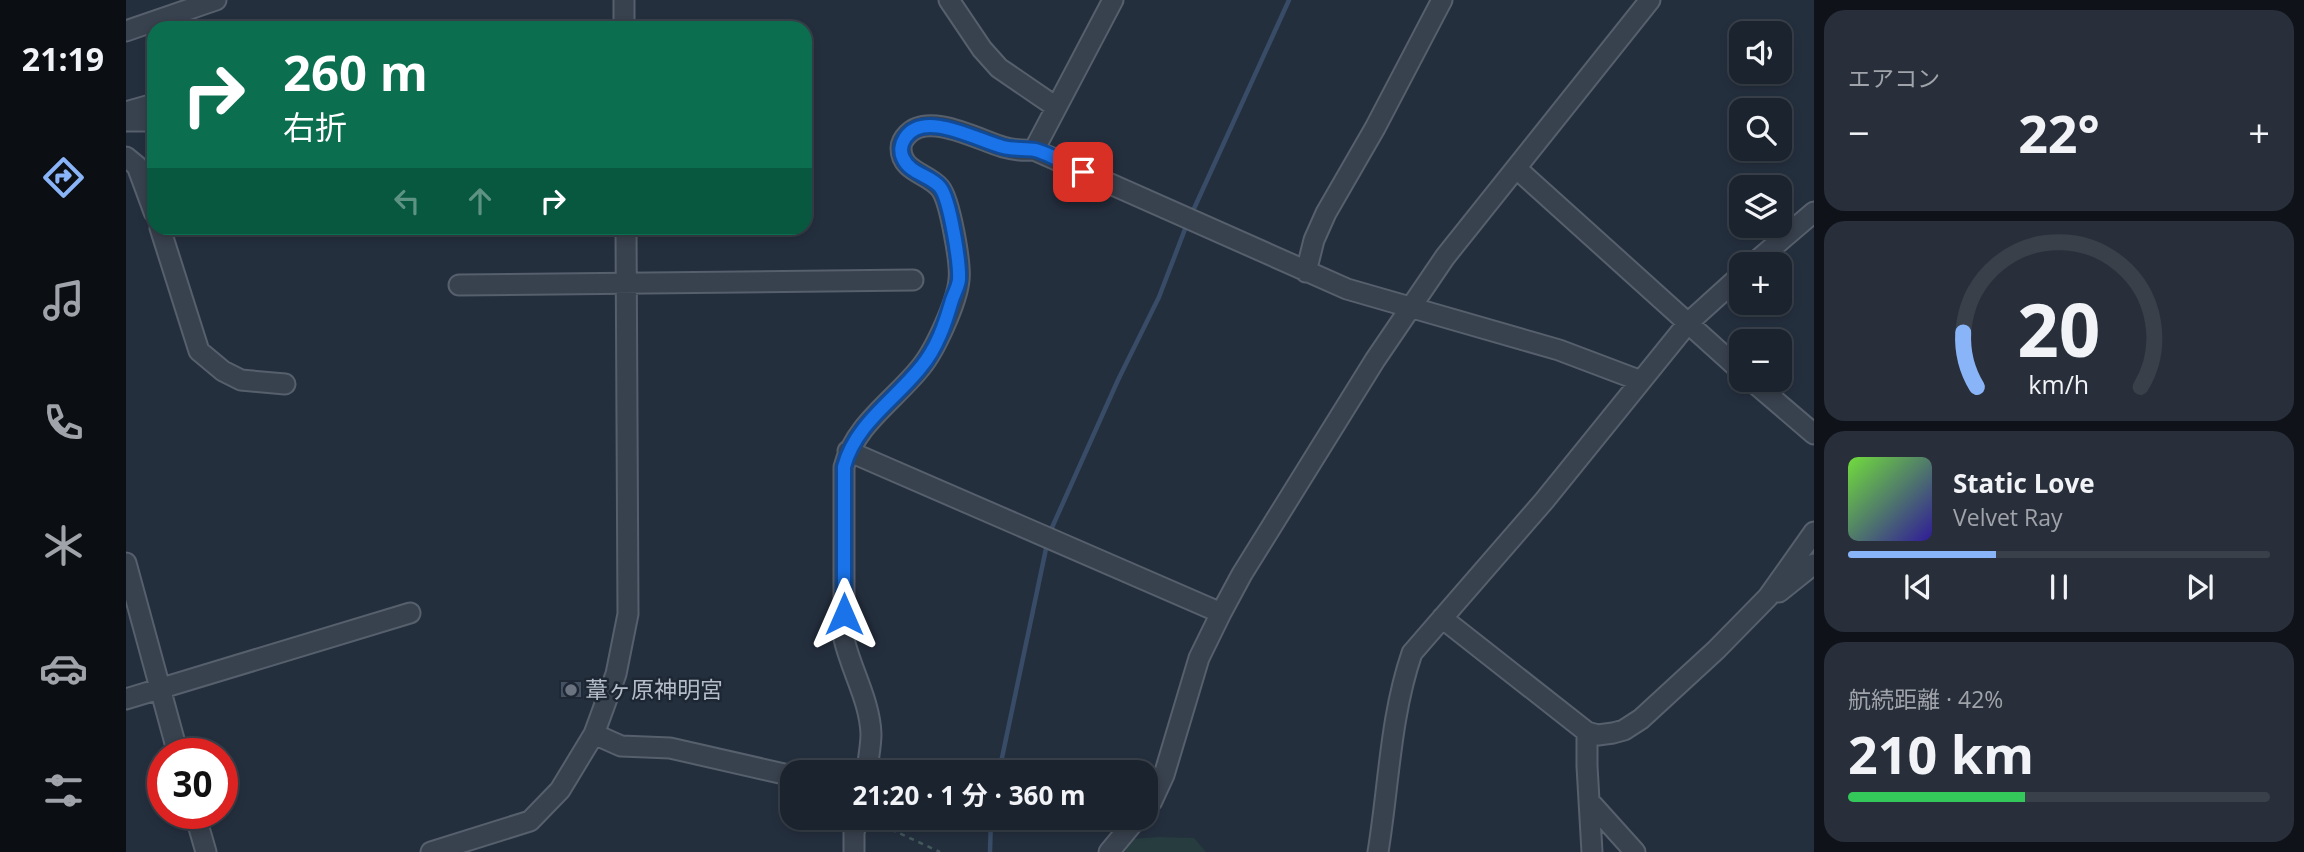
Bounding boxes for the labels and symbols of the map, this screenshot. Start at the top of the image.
pin [1053,142,1113,202]
position arrow [807,577,881,651]
place label: 葦ヶ原神明宮 [585,673,723,705]
marker: 葦ヶ原神明宮 [563,682,579,698]
speed limit sign: 30 [147,738,238,829]

